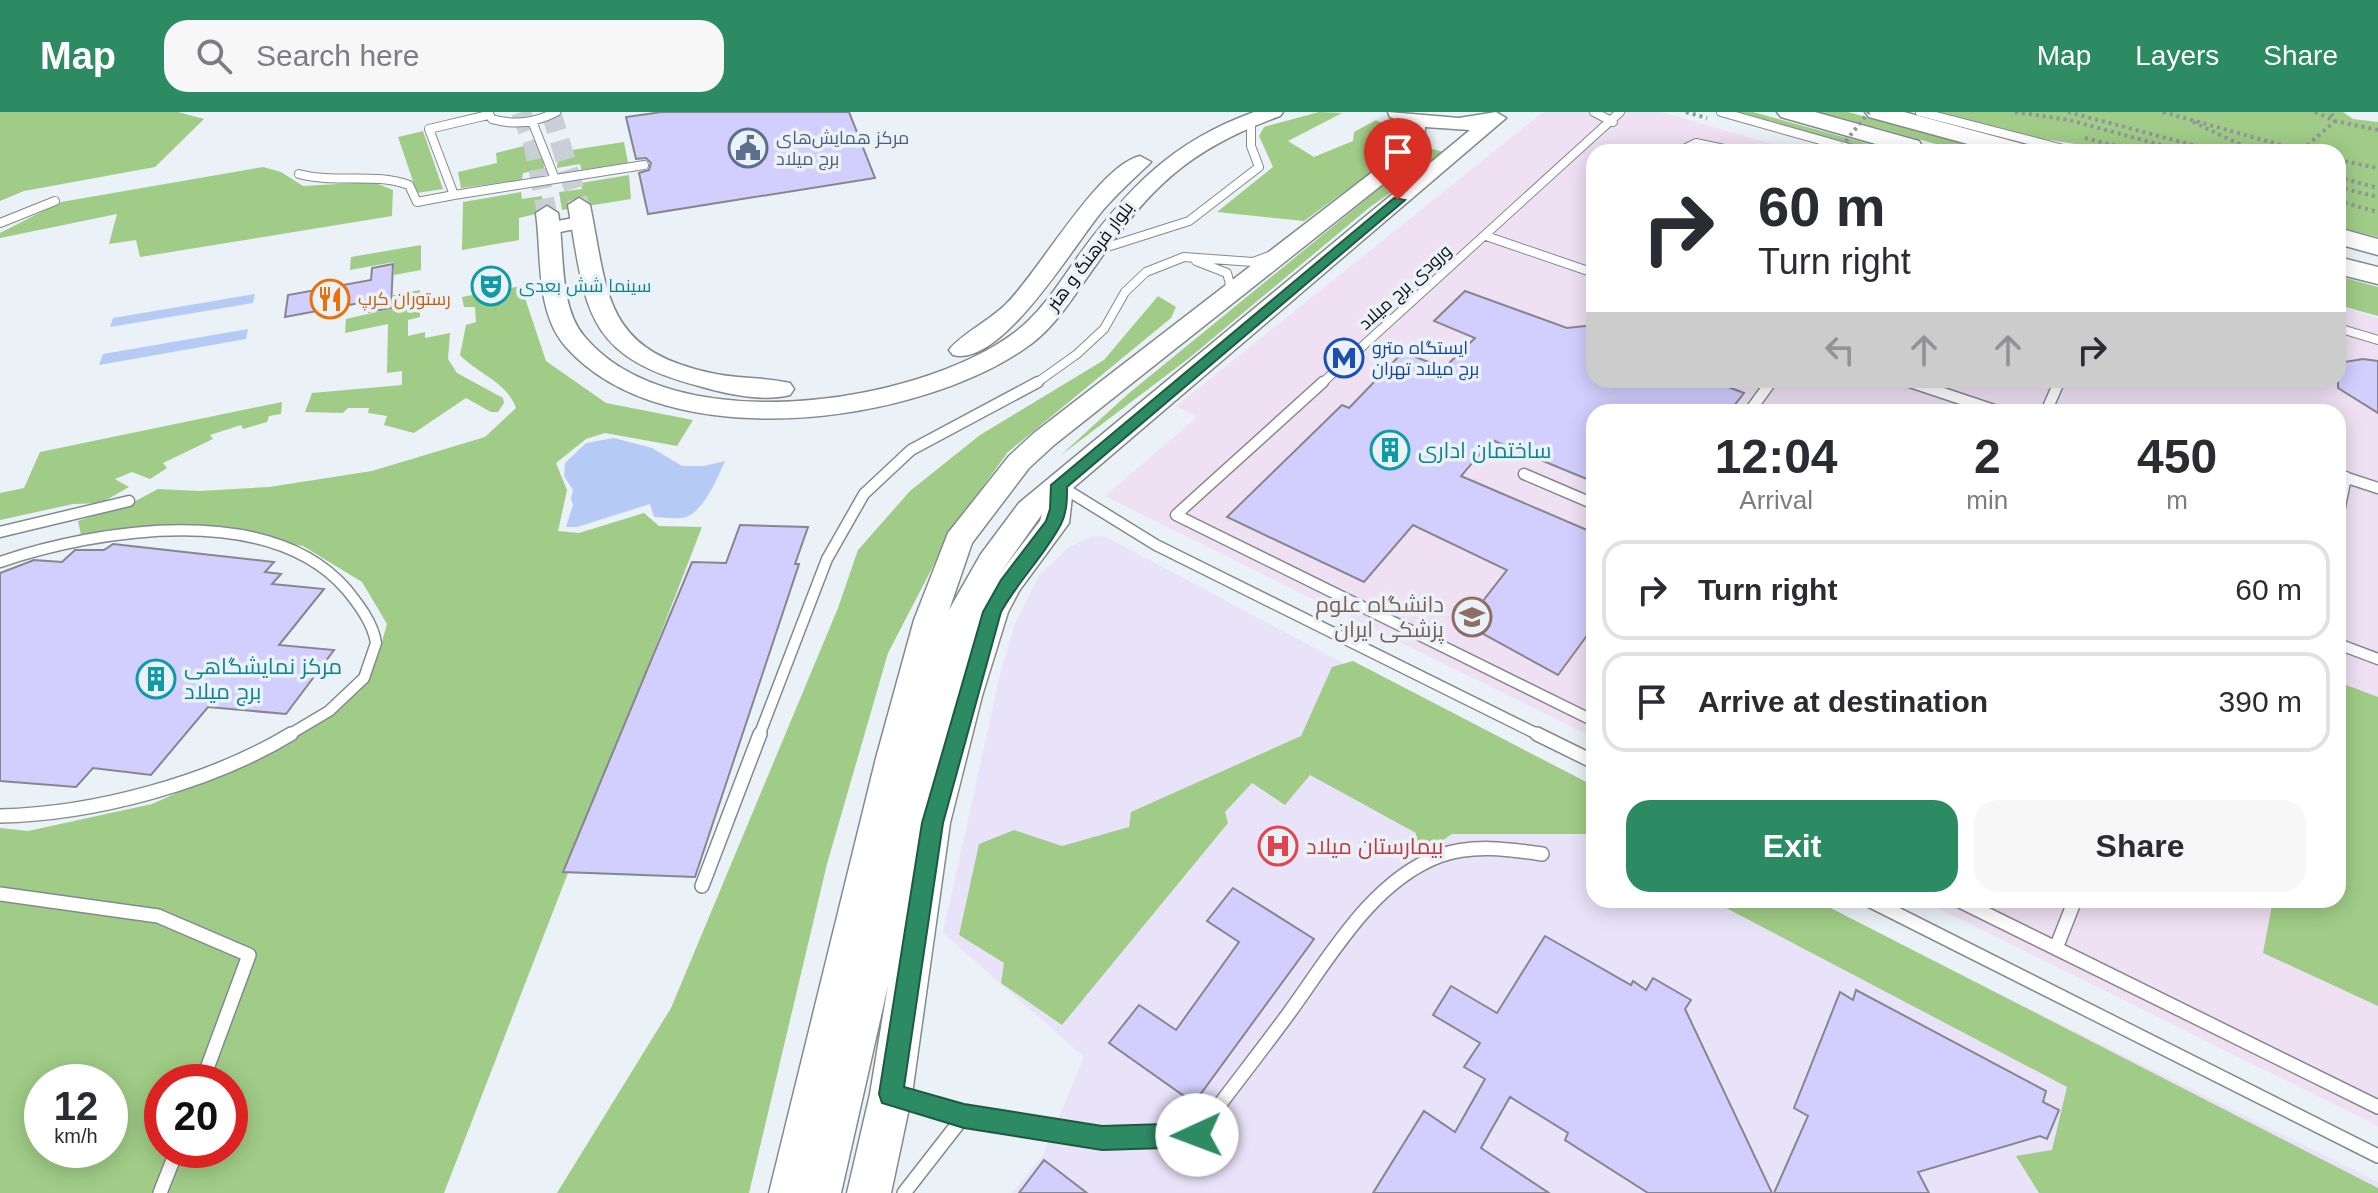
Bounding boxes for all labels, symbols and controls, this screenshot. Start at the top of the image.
search box [164,20,724,92]
icon: search [192,34,236,78]
text: Map [40,35,116,77]
text: Search here [256,39,419,72]
text: Map [2037,40,2091,71]
text: Layers [2135,40,2219,71]
text: Share [2263,40,2338,71]
pin [1364,118,1432,200]
public building icon: مرکز همایش‌های برج میلاد [727,127,769,169]
place label: مرکز همایش‌های برج میلاد [776,128,909,171]
icon: arrive [1376,130,1420,174]
text: 60 m [1758,175,1886,238]
icon: right [1626,176,1730,280]
street label: بلوار فرهنگ و هنر [1042,198,1138,316]
street label: ورودی برج میلاد [1355,240,1457,335]
text: Turn right [1758,241,1911,282]
theatre icon: سینما شش بعدی [470,265,512,307]
place label: سینما شش بعدی [519,276,651,297]
restaurant icon: رستوران کرپ [309,278,351,320]
place label: رستوران کرپ [358,289,451,311]
icon: left [1818,328,1862,372]
icon: ahead [1902,328,1946,372]
icon: ahead [1986,328,2030,372]
icon: right [2070,328,2114,372]
metro station icon: ایستگاه مترو برج میلاد تهران [1323,337,1365,379]
place label: ایستگاه مترو برج میلاد تهران [1372,338,1479,381]
building icon: ساختمان اداری [1369,429,1411,471]
text: 12:04 [1715,430,1838,483]
text: 2 [1974,430,2001,483]
text: 450 [2137,430,2217,483]
place label: ساختمان اداری [1418,438,1551,463]
text: Arrival [1739,485,1813,515]
text: min [1966,485,2008,515]
text: m [2166,485,2188,515]
icon: right [1630,568,1674,612]
text: Turn right [1698,573,1837,606]
text: 60 m [2235,573,2302,606]
place label: دانشگاه علوم پزشکی ایران [1315,592,1444,644]
school or university icon: دانشگاه علوم پزشکی ایران [1451,596,1493,638]
place label: مرکز نمایشگاهی برج میلاد [184,654,342,706]
building icon: مرکز نمایشگاهی برج میلاد [135,658,177,700]
icon: arrive [1630,680,1674,724]
text: Arrive at destination [1698,685,1988,718]
text: 390 m [2219,685,2302,718]
button: Exit [1626,800,1958,892]
button: Share [1974,800,2306,892]
hospital icon: بیمارستان میلاد [1257,825,1299,867]
place label: بیمارستان میلاد [1306,834,1443,859]
speed limit sign: 20 [144,1064,248,1168]
text: 12 [54,1084,98,1128]
position arrow [1155,1093,1239,1177]
text: km/h [54,1125,98,1147]

